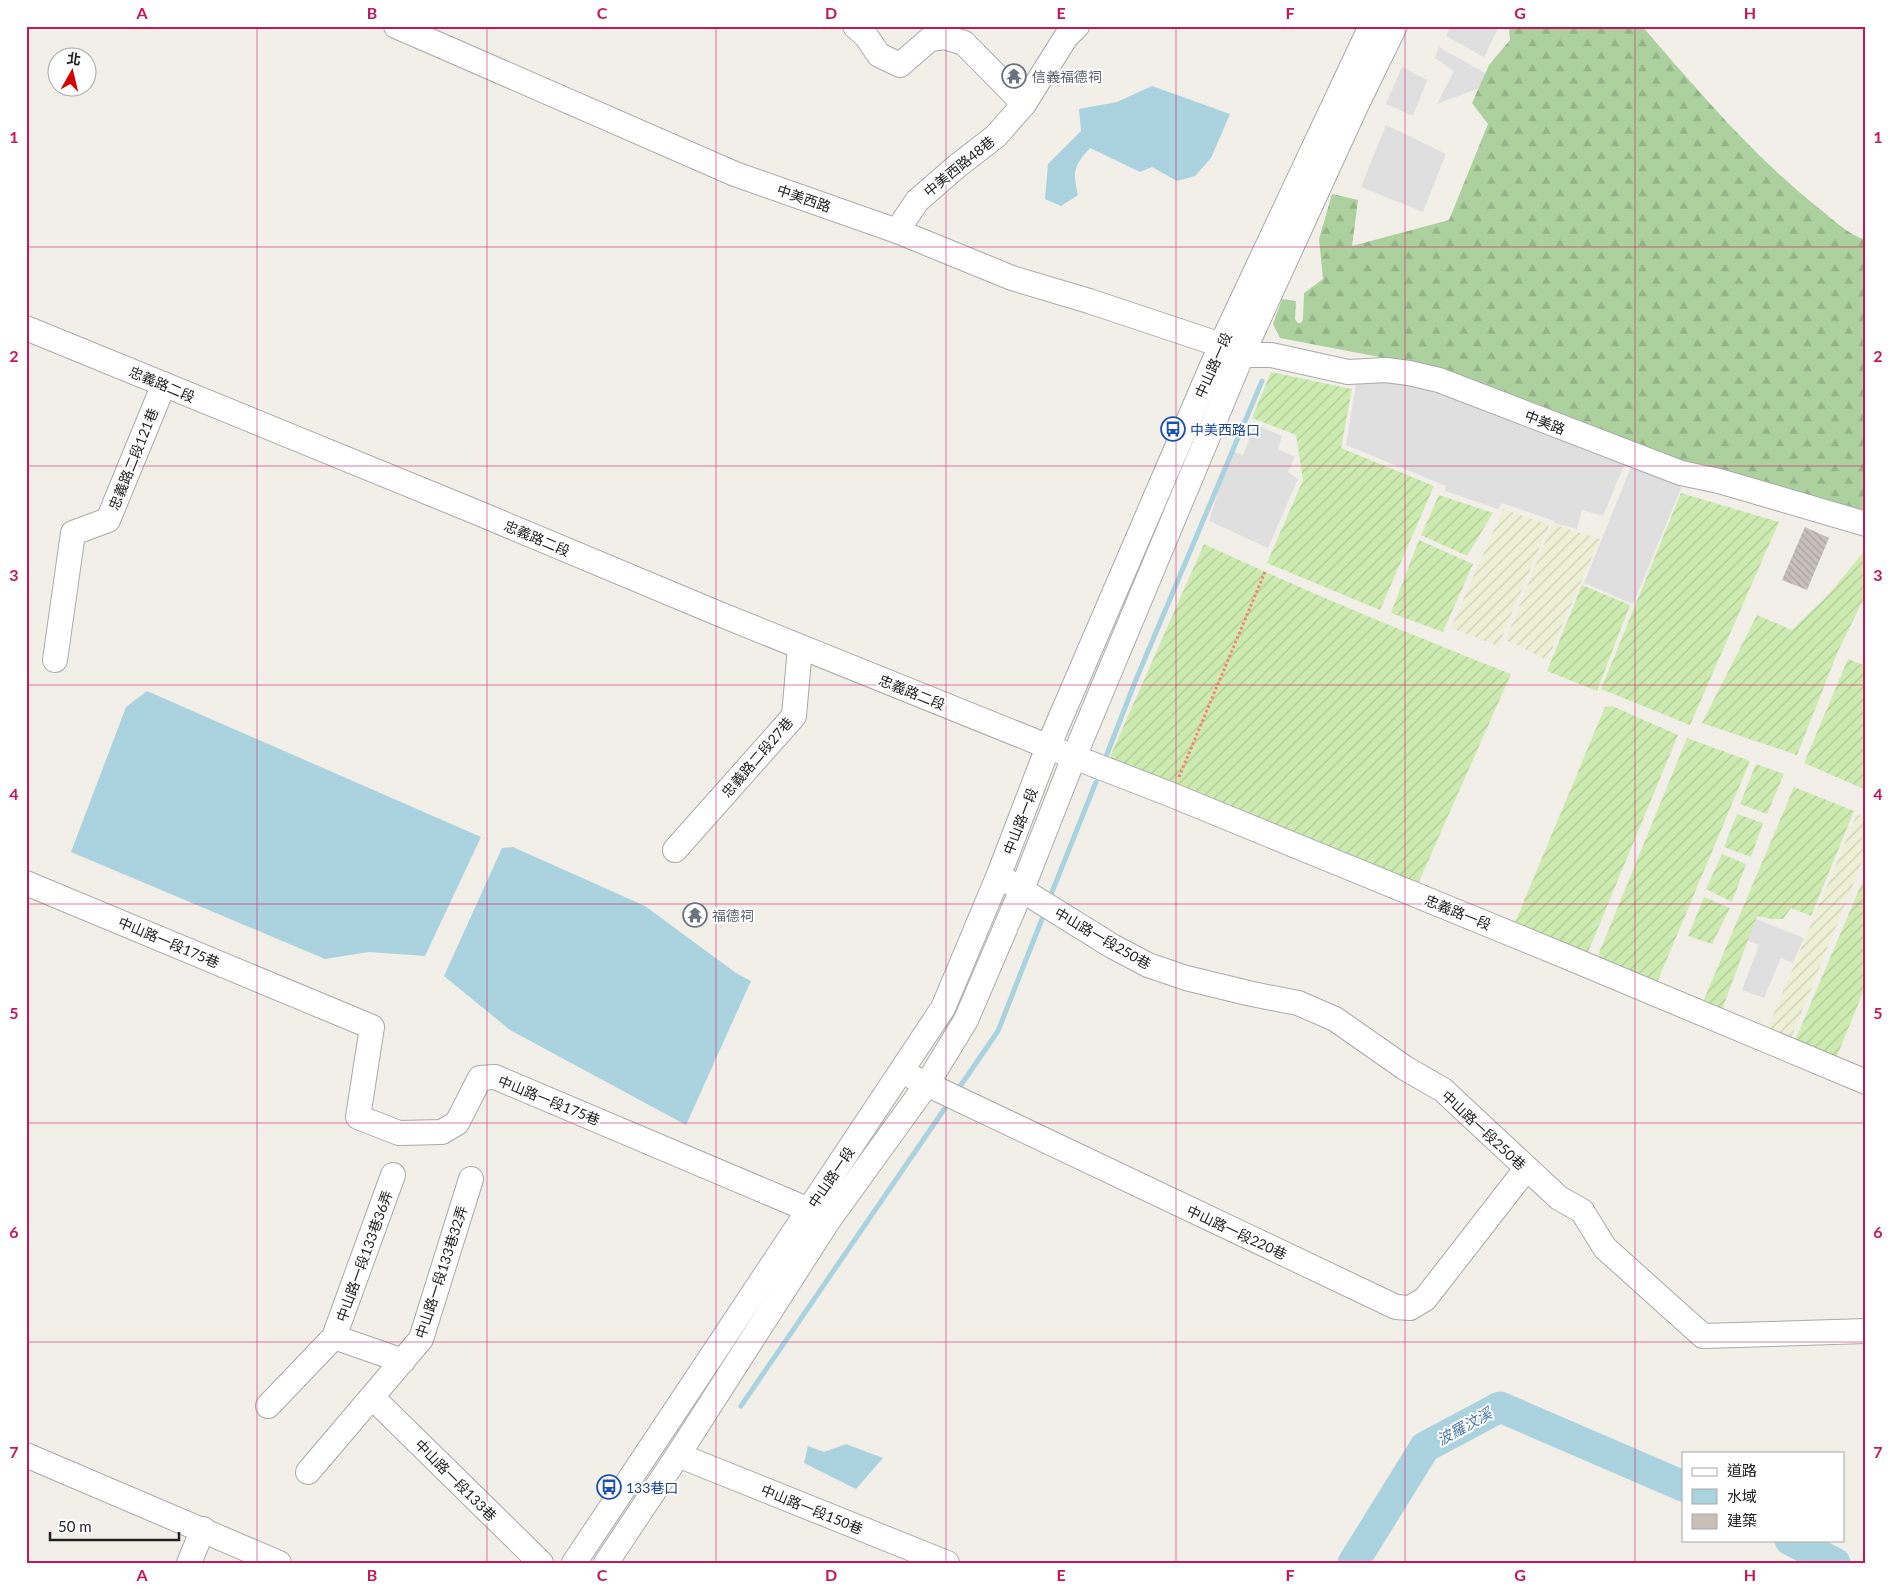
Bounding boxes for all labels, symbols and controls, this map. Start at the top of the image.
text: A [135,3,148,22]
text: B [367,3,377,22]
text: C [597,3,608,22]
text: D [825,3,837,22]
text: E [1056,3,1066,22]
text: F [1285,3,1295,22]
text: G [1514,3,1526,22]
text: H [1744,3,1756,22]
north arrow [48,48,98,98]
text: 北 [66,49,82,68]
temple icon: 信義福德祠 [1001,63,1027,89]
place label: 信義福德祠 [1032,68,1102,85]
text: 1 [9,127,19,146]
text: 1 [1873,127,1883,146]
street label: 中美西路48巷 [920,132,998,200]
street label: 中美西路 [775,181,833,215]
street label: 中山路一段 [1191,330,1235,400]
text: 2 [9,346,19,365]
text: 2 [1873,346,1883,365]
street label: 忠義路二段 [126,363,198,405]
street label: 忠義路二段121巷 [105,406,161,512]
street label: 中美路 [1522,407,1568,437]
bus stop icon: 中美西路口 [1160,416,1186,442]
place label: 中美西路口 [1190,421,1260,438]
street label: 忠義路二段 [501,517,573,559]
text: 3 [9,565,19,584]
text: 3 [1873,565,1883,584]
street label: 忠義路二段 [876,671,948,713]
street label: 忠義路二段27巷 [718,714,796,800]
text: 4 [9,784,19,803]
text: 4 [1873,784,1883,803]
street label: 中山路一段 [1000,785,1040,857]
street label: 忠義路一段 [1422,891,1494,933]
temple icon: 福德祠 [682,902,708,928]
street label: 中山路一段250巷 [1052,904,1154,972]
place label: 福德祠 [712,907,754,924]
street label: 中山路一段175巷 [116,913,222,971]
text: 5 [9,1003,19,1022]
text: 5 [1873,1003,1883,1022]
street label: 中山路一段175巷 [496,1072,602,1128]
street label: 中山路一段250巷 [1439,1087,1529,1173]
street label: 中山路一段 [804,1143,858,1211]
street label: 中山路一段133巷36弄 [332,1188,396,1324]
street label: 中山路一段220巷 [1184,1201,1290,1263]
street label: 中山路一段133巷32弄 [411,1203,471,1341]
text: 6 [9,1222,19,1241]
text: 6 [1873,1222,1883,1241]
water label: 波羅汶溪 [1433,1403,1496,1448]
street label: 中山路一段133巷 [412,1436,500,1524]
text: 7 [9,1442,19,1461]
text: 7 [1873,1442,1883,1461]
legend [1682,1452,1844,1542]
text: 道路 [1727,1461,1757,1479]
bus stop icon: 133巷口 [596,1474,622,1500]
place label: 133巷口 [626,1479,678,1496]
street label: 中山路一段150巷 [759,1481,865,1537]
text: 水域 [1727,1487,1757,1505]
scale bar [50,1509,179,1541]
text: 建築 [1727,1511,1757,1529]
text: 50 m [58,1517,92,1535]
text: A [135,1565,148,1584]
text: B [367,1565,377,1584]
text: C [597,1565,608,1584]
text: D [825,1565,837,1584]
text: E [1056,1565,1066,1584]
text: F [1285,1565,1295,1584]
text: G [1514,1565,1526,1584]
text: H [1744,1565,1756,1584]

